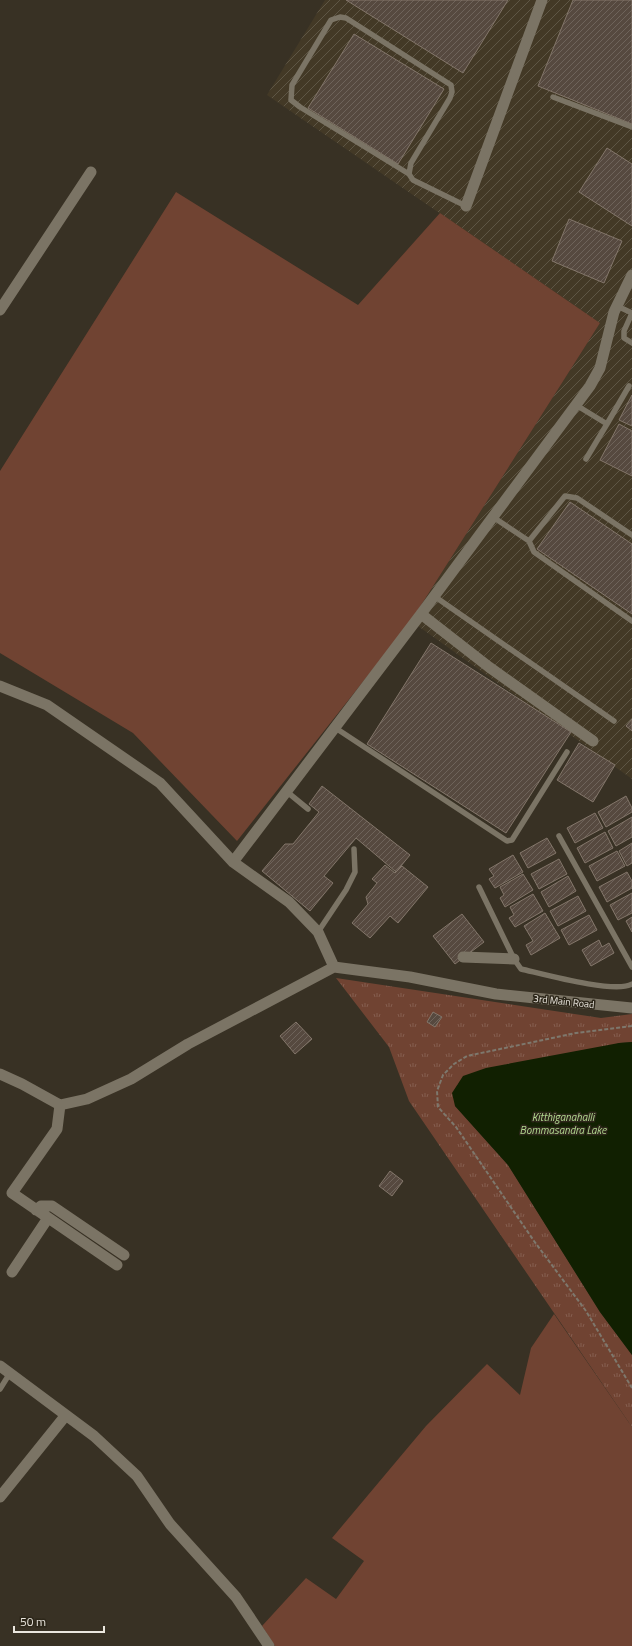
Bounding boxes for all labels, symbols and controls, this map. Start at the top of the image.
street label: 3rd Main Road [533,991,595,1012]
water label: Kitthiganahalli Bommasandra Lake [520,1109,607,1138]
scale bar [14,1608,104,1634]
text: 50 m [20,1612,46,1631]

